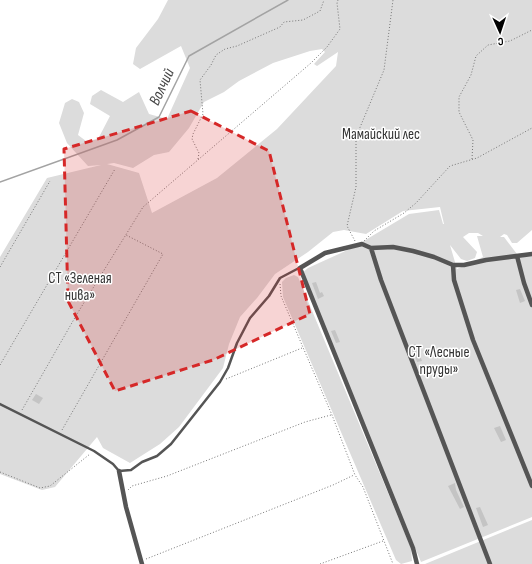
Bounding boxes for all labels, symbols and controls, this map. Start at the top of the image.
north arrow [480,12,520,52]
text: С [497,35,504,48]
water label: Волчий [145,65,179,108]
park label: Мамайский лес [342,125,420,144]
park label: СТ «Зеленая нива» [48,269,112,305]
park label: СТ «Лесные пруды» [409,343,469,379]

